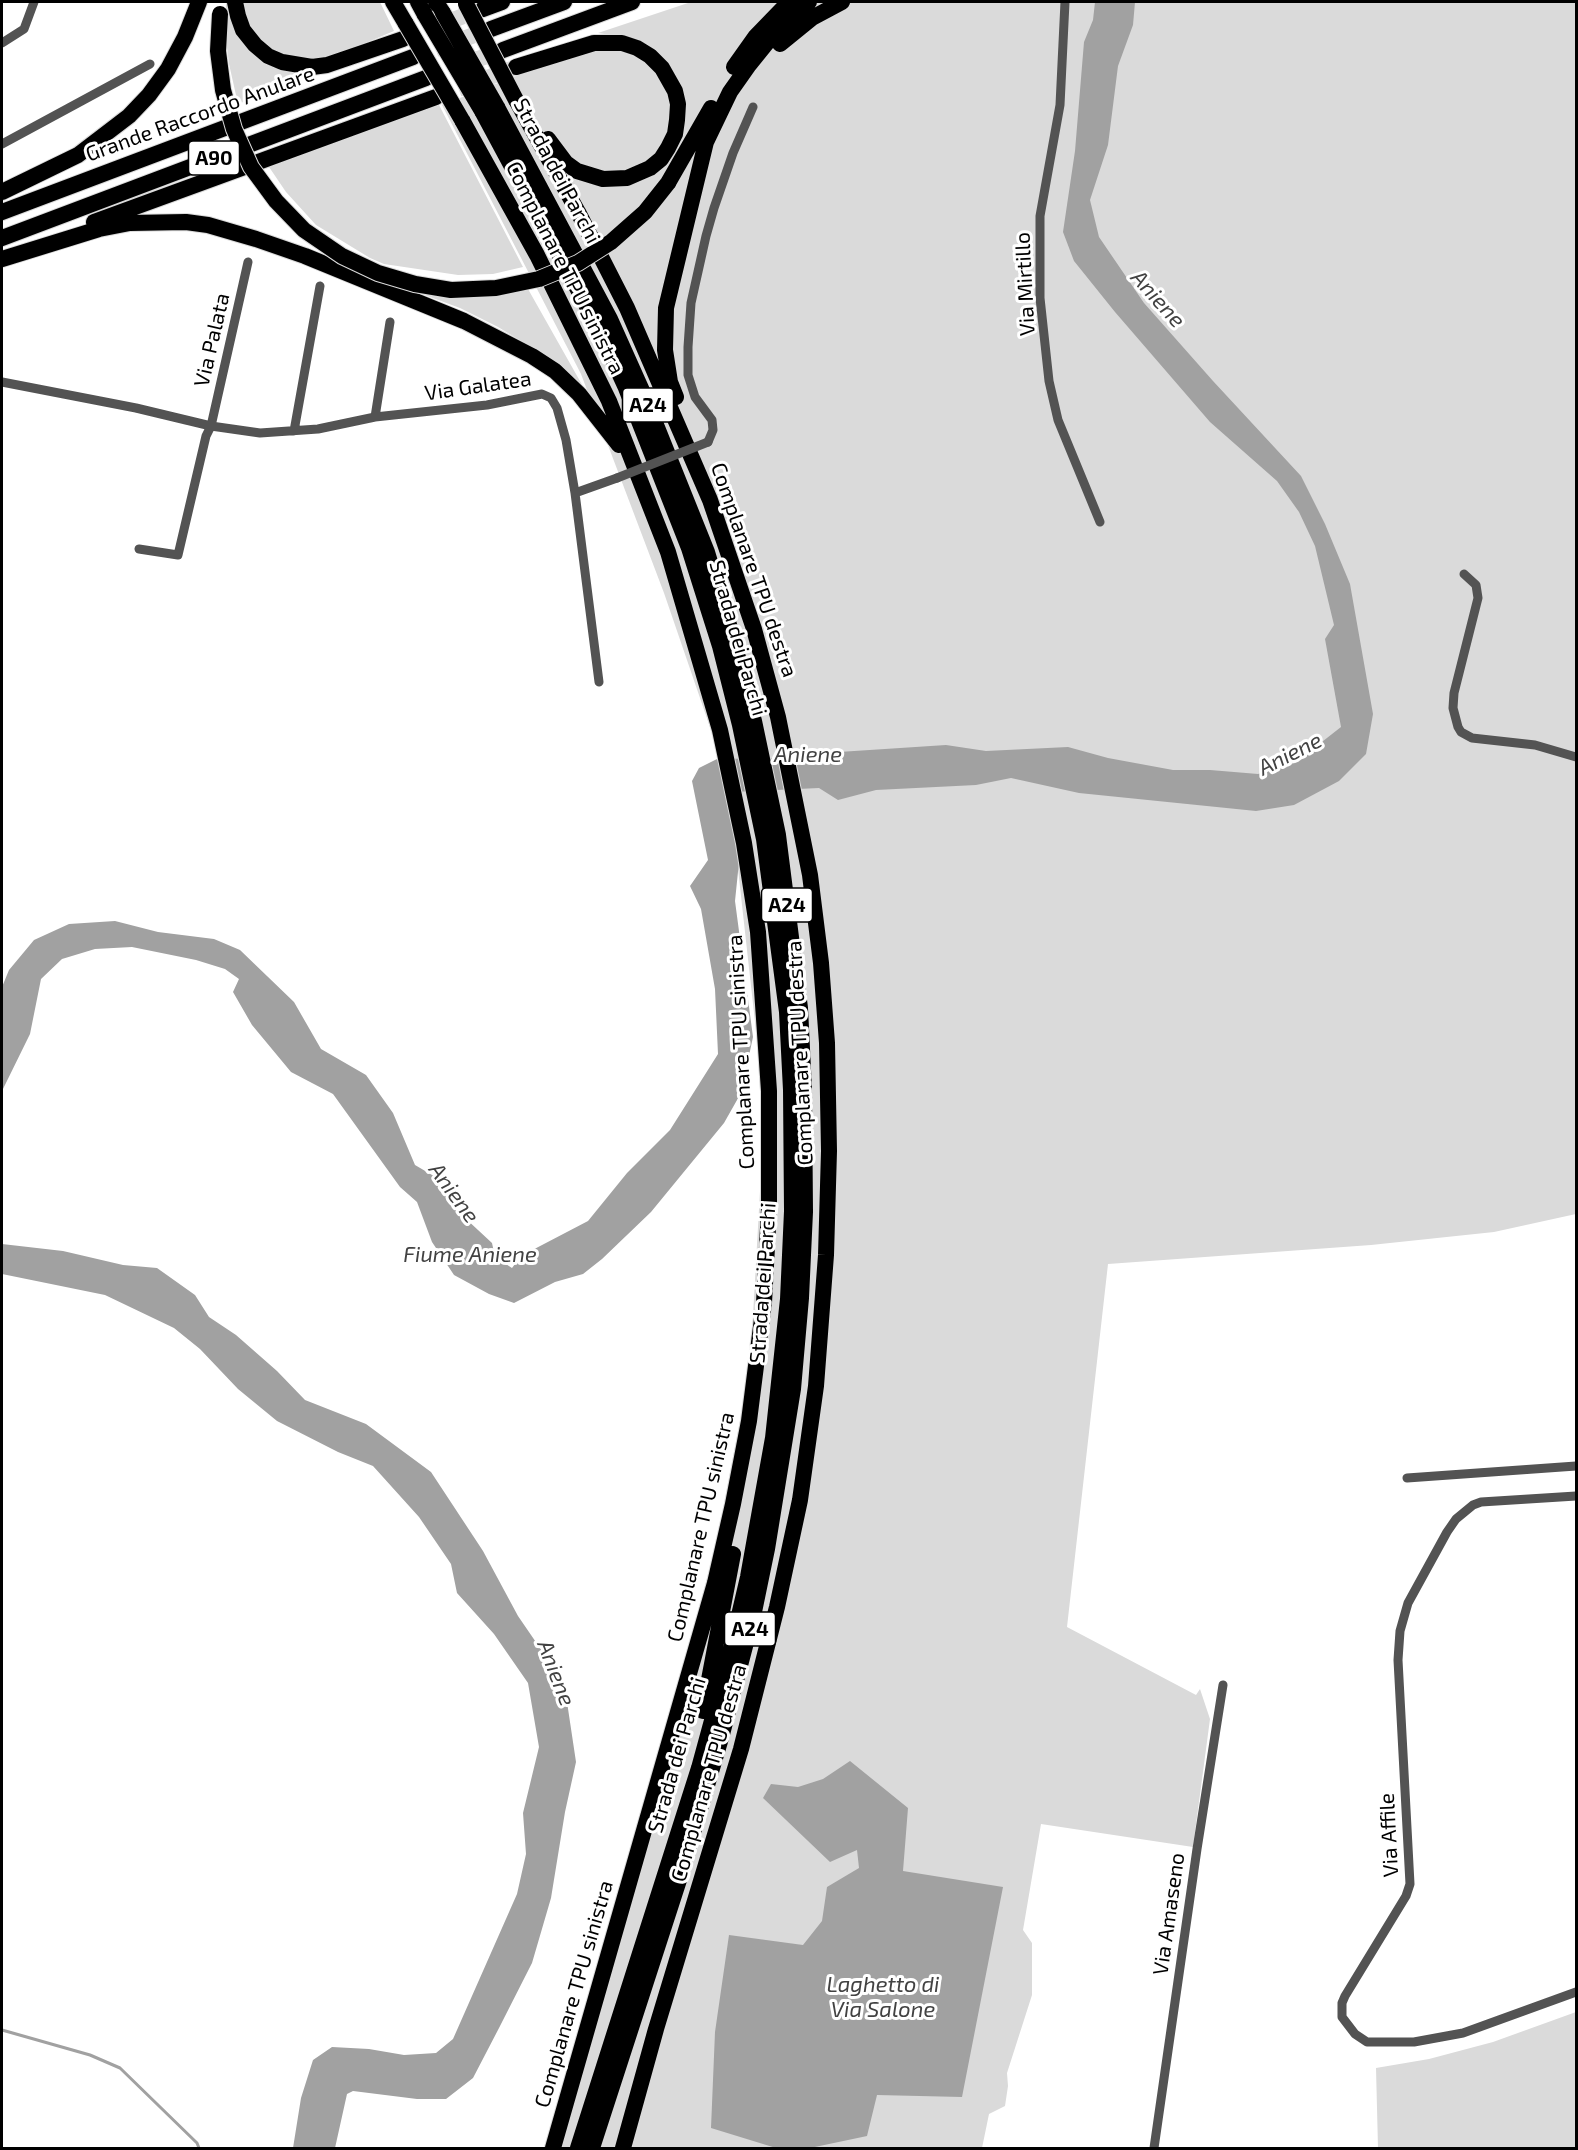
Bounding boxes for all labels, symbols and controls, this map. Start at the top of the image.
street label: Grande Raccordo Anulare [82,61,318,167]
street label: Strada dei Parchi [508,94,606,248]
road number: A90 [188,141,240,175]
street label: Complanare TPU sinistra [500,157,630,379]
street label: Via Mirtillo [1010,231,1040,337]
water label: Aniene [1125,265,1191,333]
street label: Via Palata [189,291,235,389]
street label: Via Galatea [423,366,533,406]
road number: A24 [622,388,674,422]
street label: Complanare TPU destra [705,459,803,681]
street label: Strada dei Parchi [704,557,772,719]
water label: Aniene [1254,727,1326,781]
water label: Aniene [774,742,842,768]
road number: A24 [762,888,812,922]
street label: Complanare TPU sinistra [722,934,760,1170]
street label: Complanare TPU destra [782,940,818,1166]
water label: Aniene [423,1158,485,1228]
street label: Strada dei Parchi [745,1202,781,1364]
water label: Fiume Aniene [403,1242,537,1268]
street label: Complanare TPU sinistra [662,1410,740,1644]
road number: A24 [724,1612,776,1646]
water label: Aniene [531,1636,581,1710]
street label: Complanare TPU destra [666,1661,752,1885]
street label: Strada dei Parchi [643,1674,711,1836]
street label: Via Affile [1374,1792,1404,1878]
street label: Via Amaseno [1148,1851,1190,1977]
street label: Complanare TPU sinistra [529,1877,619,2111]
water label: Laghetto di Via Salone [827,1972,939,2024]

